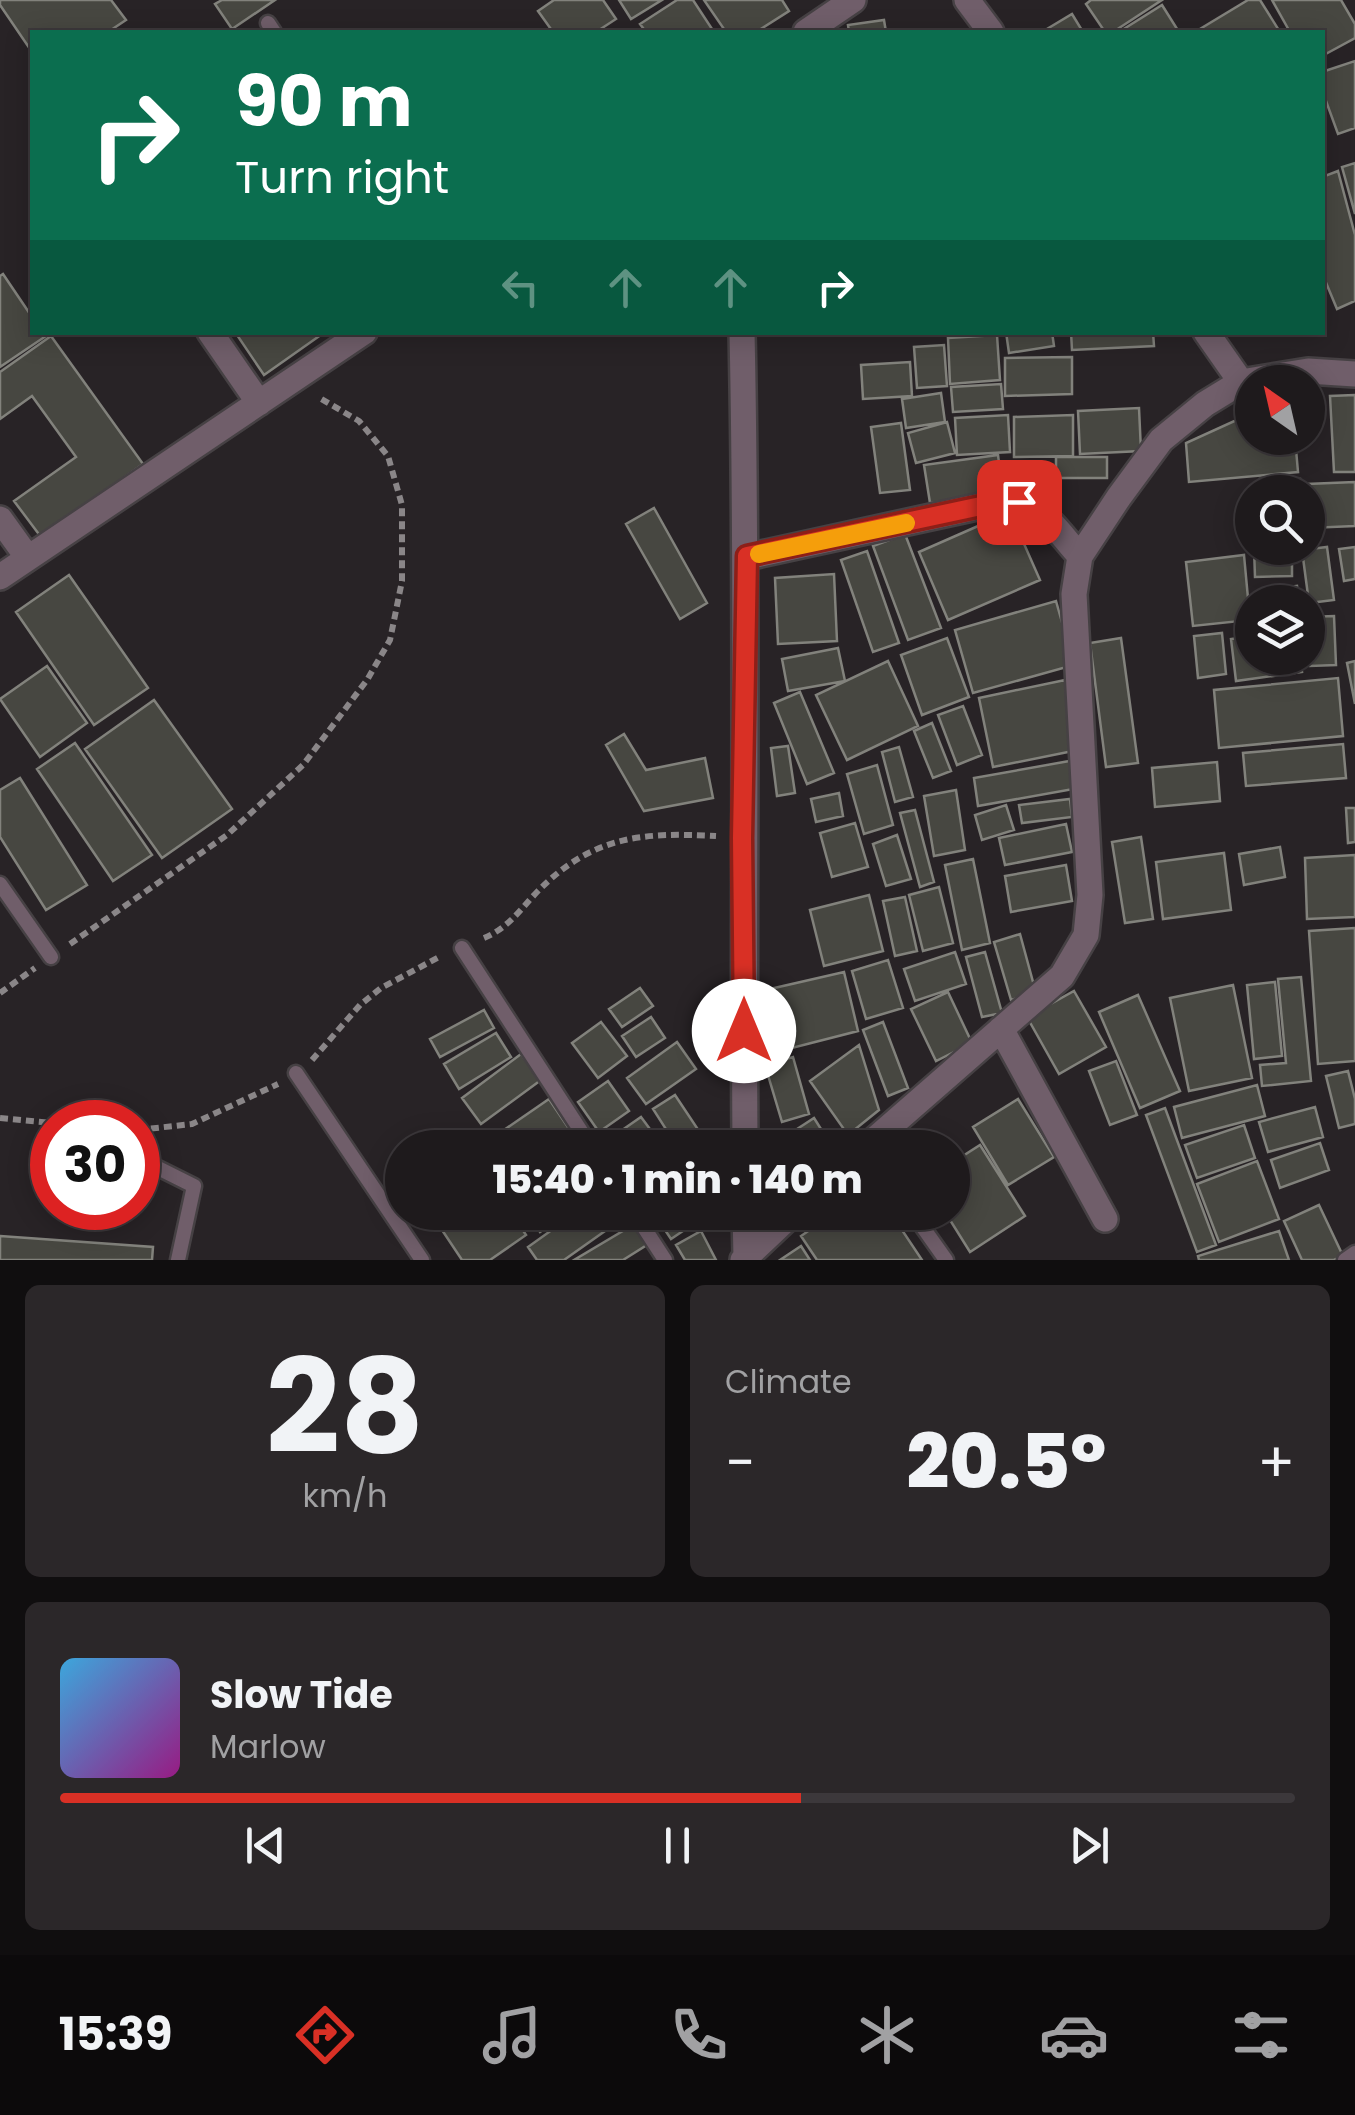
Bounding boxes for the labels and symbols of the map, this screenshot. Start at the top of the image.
north arrow [1235,365,1325,455]
pin [977,460,1062,545]
position arrow [692,979,796,1083]
speed limit sign: 30 [30,1100,160,1230]

